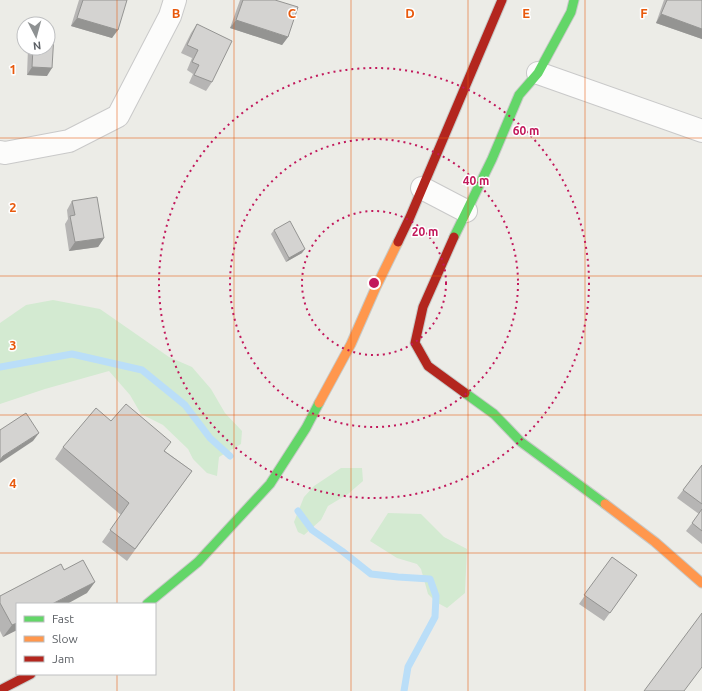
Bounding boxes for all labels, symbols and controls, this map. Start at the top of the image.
text: B [172,6,181,20]
text: C [288,6,297,20]
text: D [405,6,415,20]
text: E [522,6,530,20]
text: F [640,6,648,20]
north arrow [16,16,56,56]
text: N [32,40,42,52]
text: 1 [9,62,17,76]
text: 60 m [513,124,539,137]
text: 40 m [463,174,489,187]
text: 2 [9,200,17,214]
text: 20 m [412,225,438,238]
centre of rings [367,276,381,290]
text: 3 [9,338,17,352]
text: 4 [9,476,17,490]
legend [16,603,156,675]
text: Fast [52,612,74,625]
text: Slow [52,632,78,645]
text: Jam [52,652,74,665]

